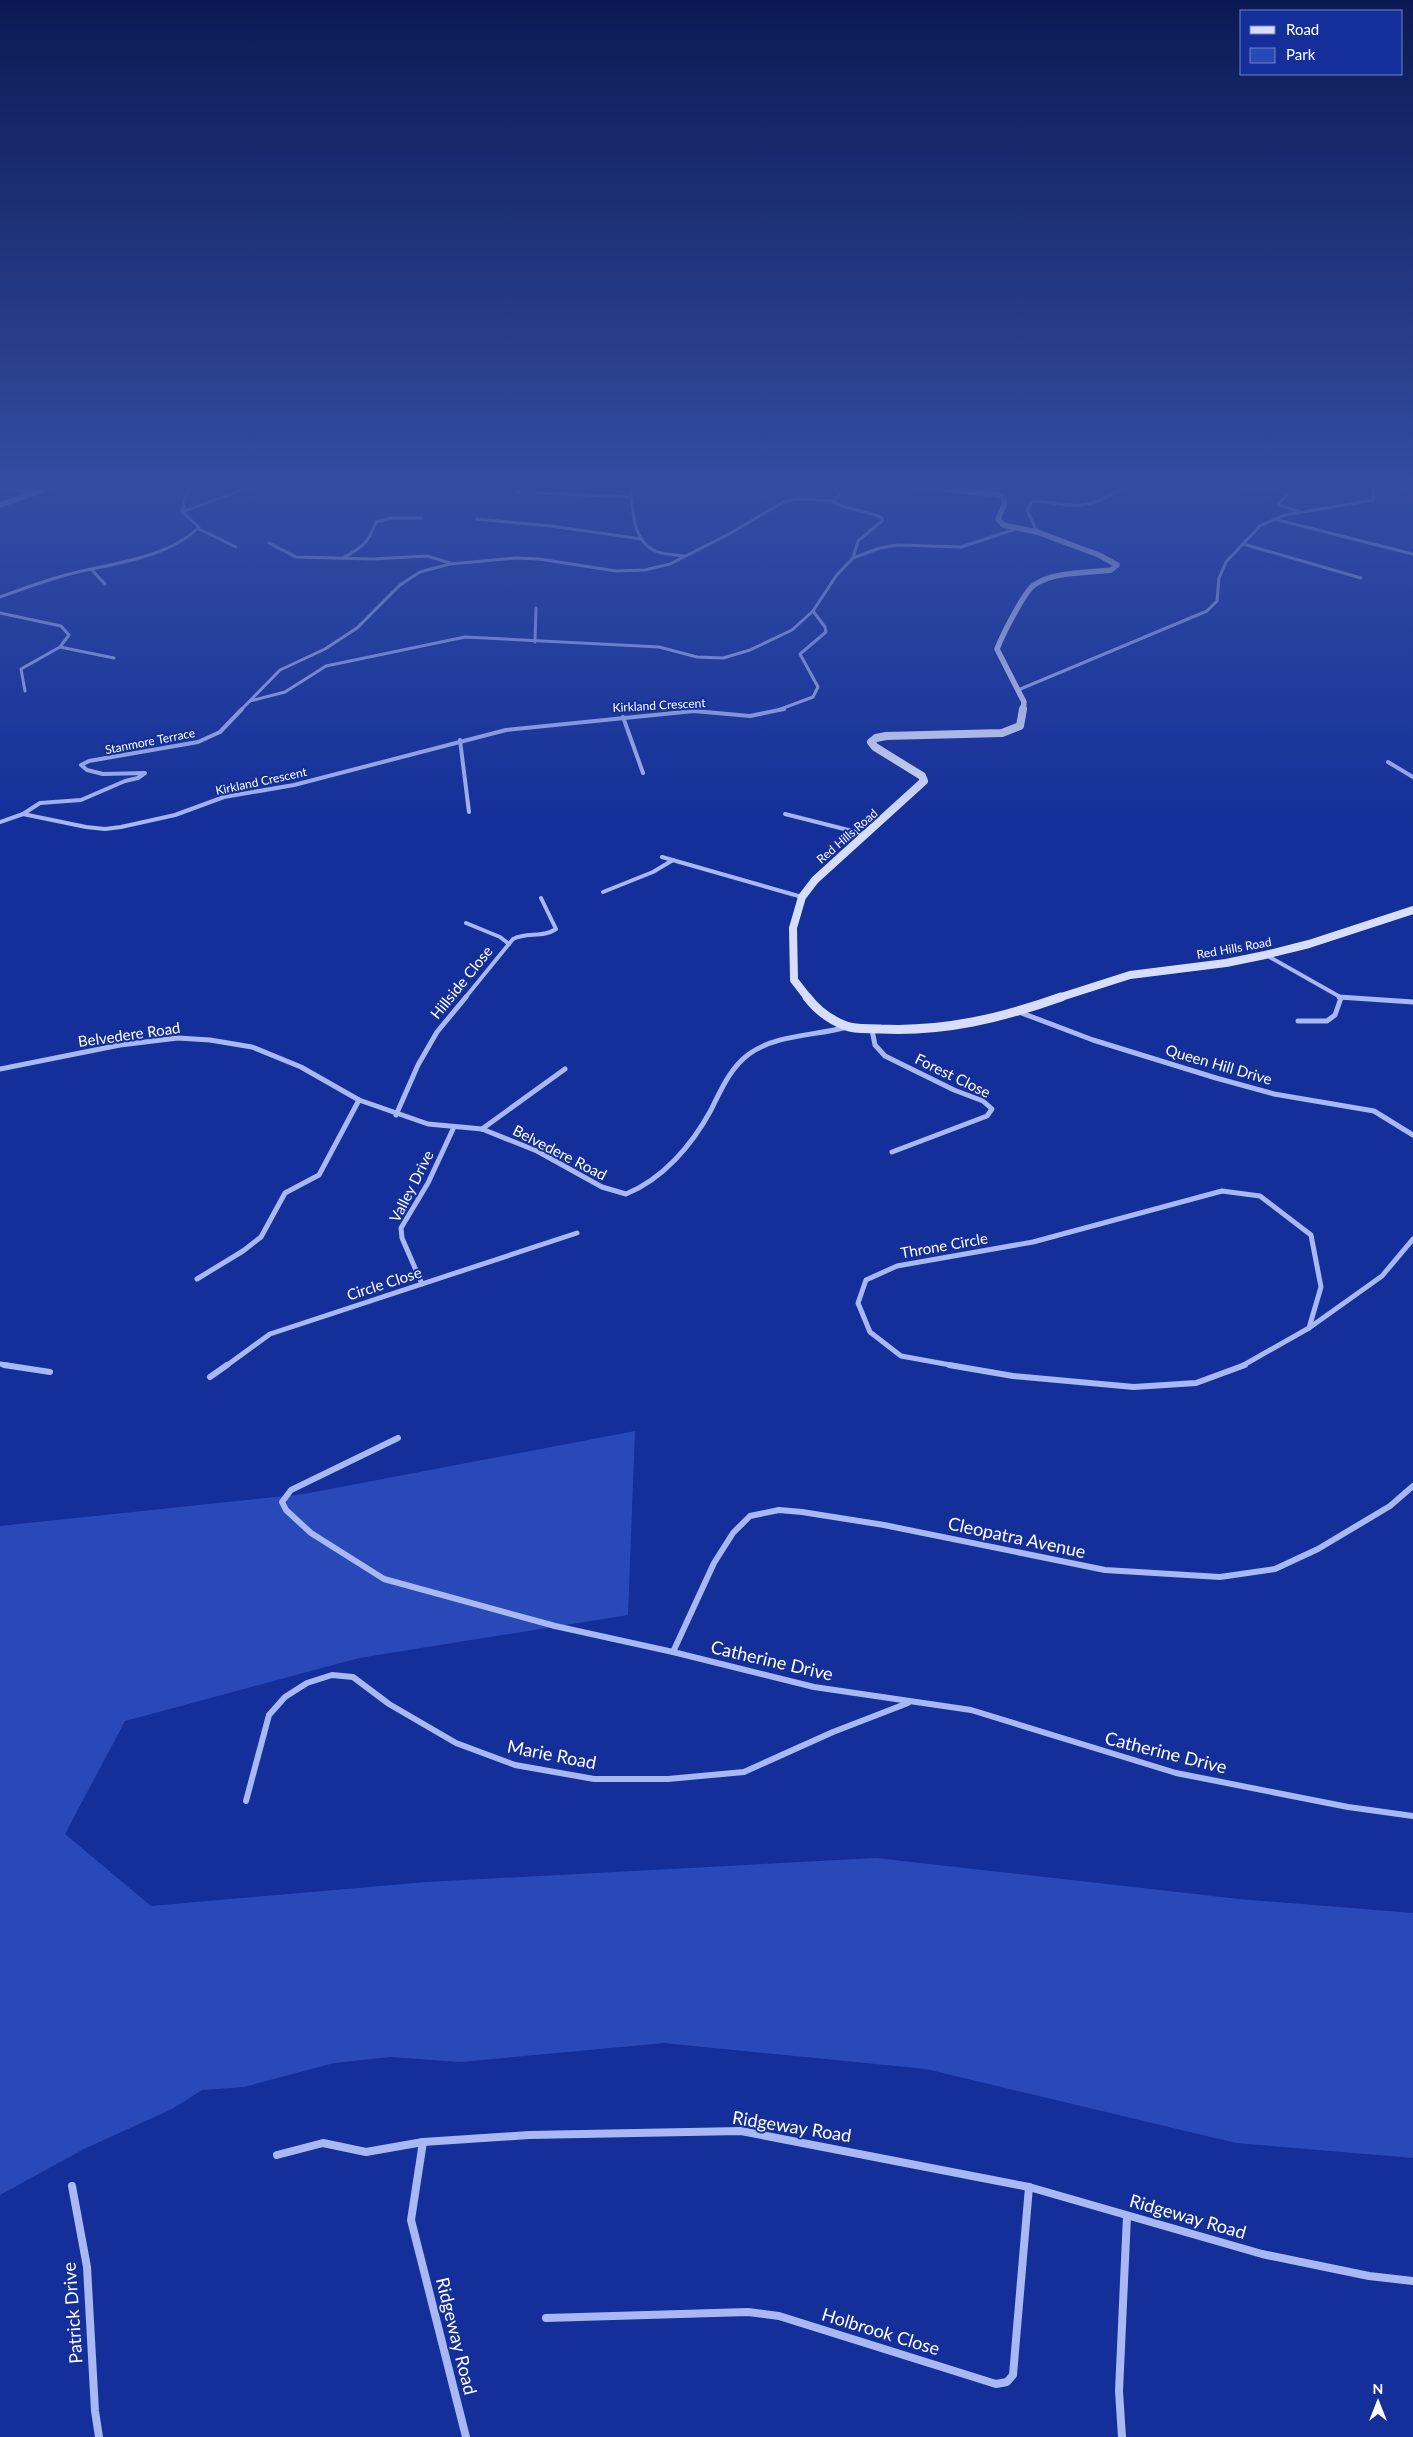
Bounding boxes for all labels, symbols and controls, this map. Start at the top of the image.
legend [1240,10,1403,75]
text: Road [1286,20,1319,38]
text: Park [1286,45,1316,63]
street label: Kirkland Crescent [612,695,707,715]
street label: Stanmore Terrace [104,725,196,757]
street label: Kirkland Crescent [214,764,309,798]
street label: Red Hills Road [813,805,881,867]
street label: Red Hills Road [1195,934,1273,962]
street label: Hillside Close [426,942,496,1022]
street label: Belvedere Road [77,1018,181,1050]
street label: Queen Hill Drive [1164,1040,1274,1088]
street label: Forest Close [912,1049,994,1101]
street label: Belvedere Road [510,1121,610,1183]
street label: Valley Drive [385,1147,437,1225]
street label: Throne Circle [899,1228,989,1262]
street label: Circle Close [344,1262,424,1304]
street label: Cleopatra Avenue [946,1512,1088,1562]
street label: Catherine Drive [709,1635,835,1685]
street label: Catherine Drive [1103,1726,1229,1778]
street label: Marie Road [506,1735,598,1773]
street label: Ridgeway Road [731,2106,853,2146]
street label: Ridgeway Road [1127,2189,1249,2243]
street label: Patrick Drive [57,2261,87,2365]
street label: Ridgeway Road [432,2275,482,2397]
street label: Holbrook Close [819,2303,943,2359]
north arrow [1353,2377,1403,2427]
text: N [1373,2380,1383,2397]

